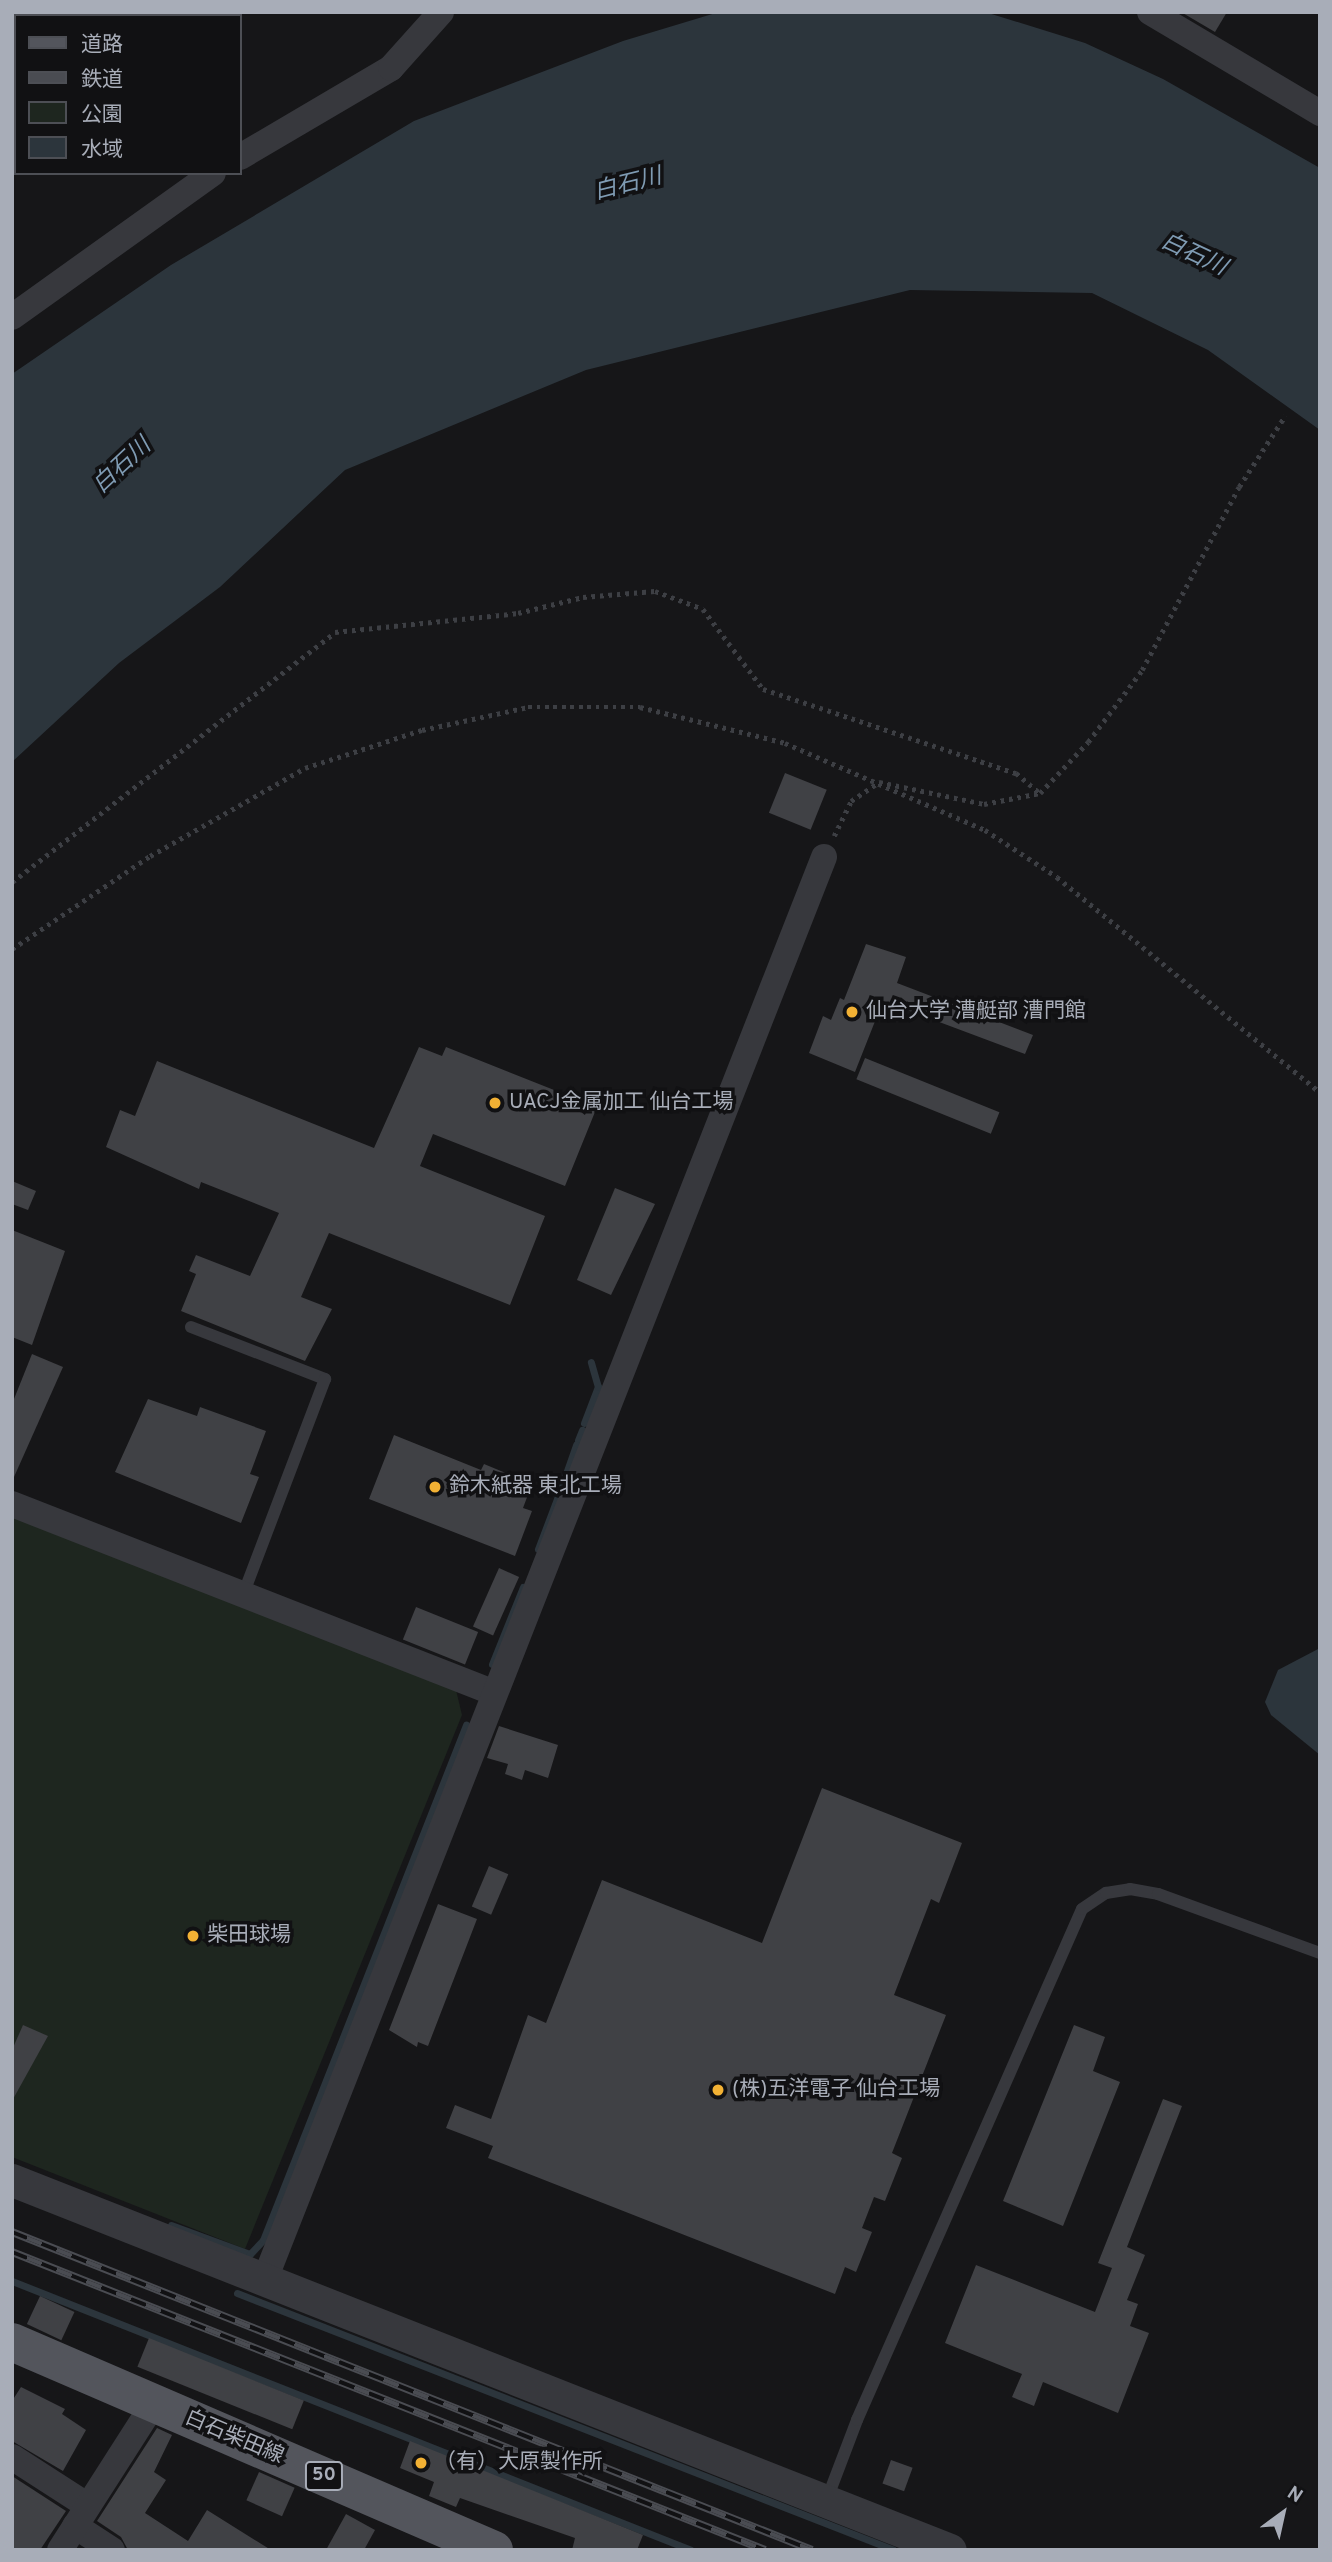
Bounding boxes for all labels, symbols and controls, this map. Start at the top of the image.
legend [14,14,242,175]
text: 道路 [81,32,123,59]
text: 鉄道 [81,67,123,94]
text: 公園 [81,102,123,129]
text: 水域 [81,137,123,164]
water label: 白石川 [591,164,665,208]
water label: 白石川 [1156,229,1230,283]
water label: 白石川 [88,433,158,501]
place label: 仙台大学 漕艇部 漕門館 [866,999,1086,1025]
marker: 仙台大学 漕艇部 漕門館 [844,1004,860,1020]
place label: UACJ金属加工 仙台工場 [509,1090,734,1116]
marker: UACJ金属加工 仙台工場 [487,1095,503,1111]
place label: 鈴木紙器 東北工場 [449,1474,622,1500]
marker: 鈴木紙器 東北工場 [427,1479,443,1495]
place label: 柴田球場 [207,1923,291,1949]
marker: 柴田球場 [185,1928,201,1944]
place label: (株)五洋電子 仙台工場 [732,2077,940,2103]
marker: (株)五洋電子 仙台工場 [710,2082,726,2098]
street label: 白石柴田線 [181,2406,287,2470]
place label: （有）大原製作所 [435,2450,603,2476]
marker: （有）大原製作所 [413,2455,429,2471]
road number: 50 [305,2460,343,2492]
north arrow [1248,2478,1318,2548]
text: N [1282,2482,1307,2509]

